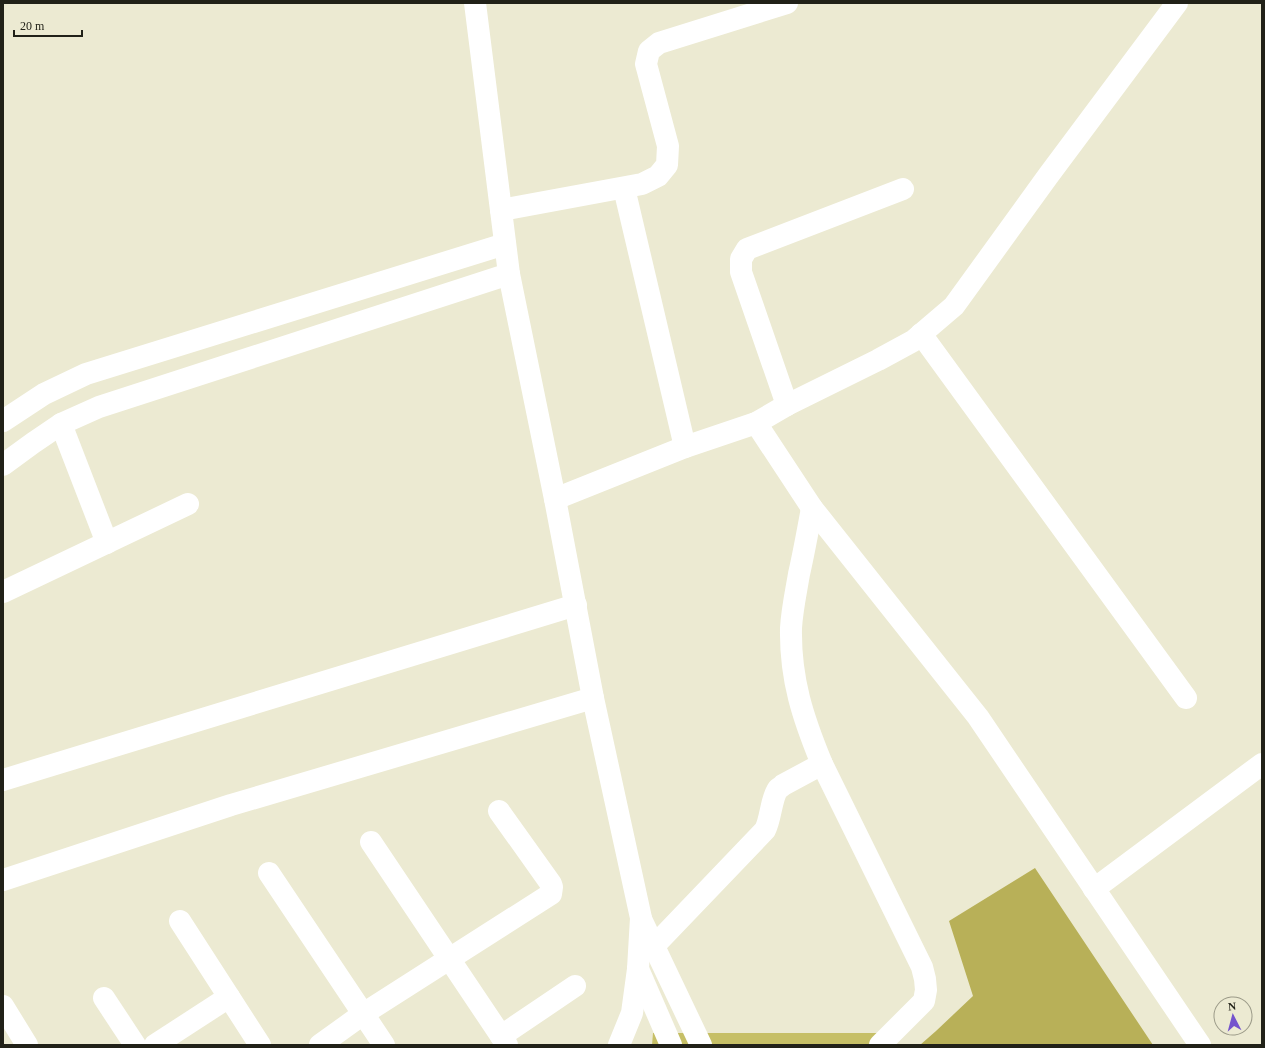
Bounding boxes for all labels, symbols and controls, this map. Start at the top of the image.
scale bar [14,12,82,38]
text: 20 m [20,19,45,33]
north arrow [1213,996,1253,1036]
text: N [1227,1000,1237,1012]

